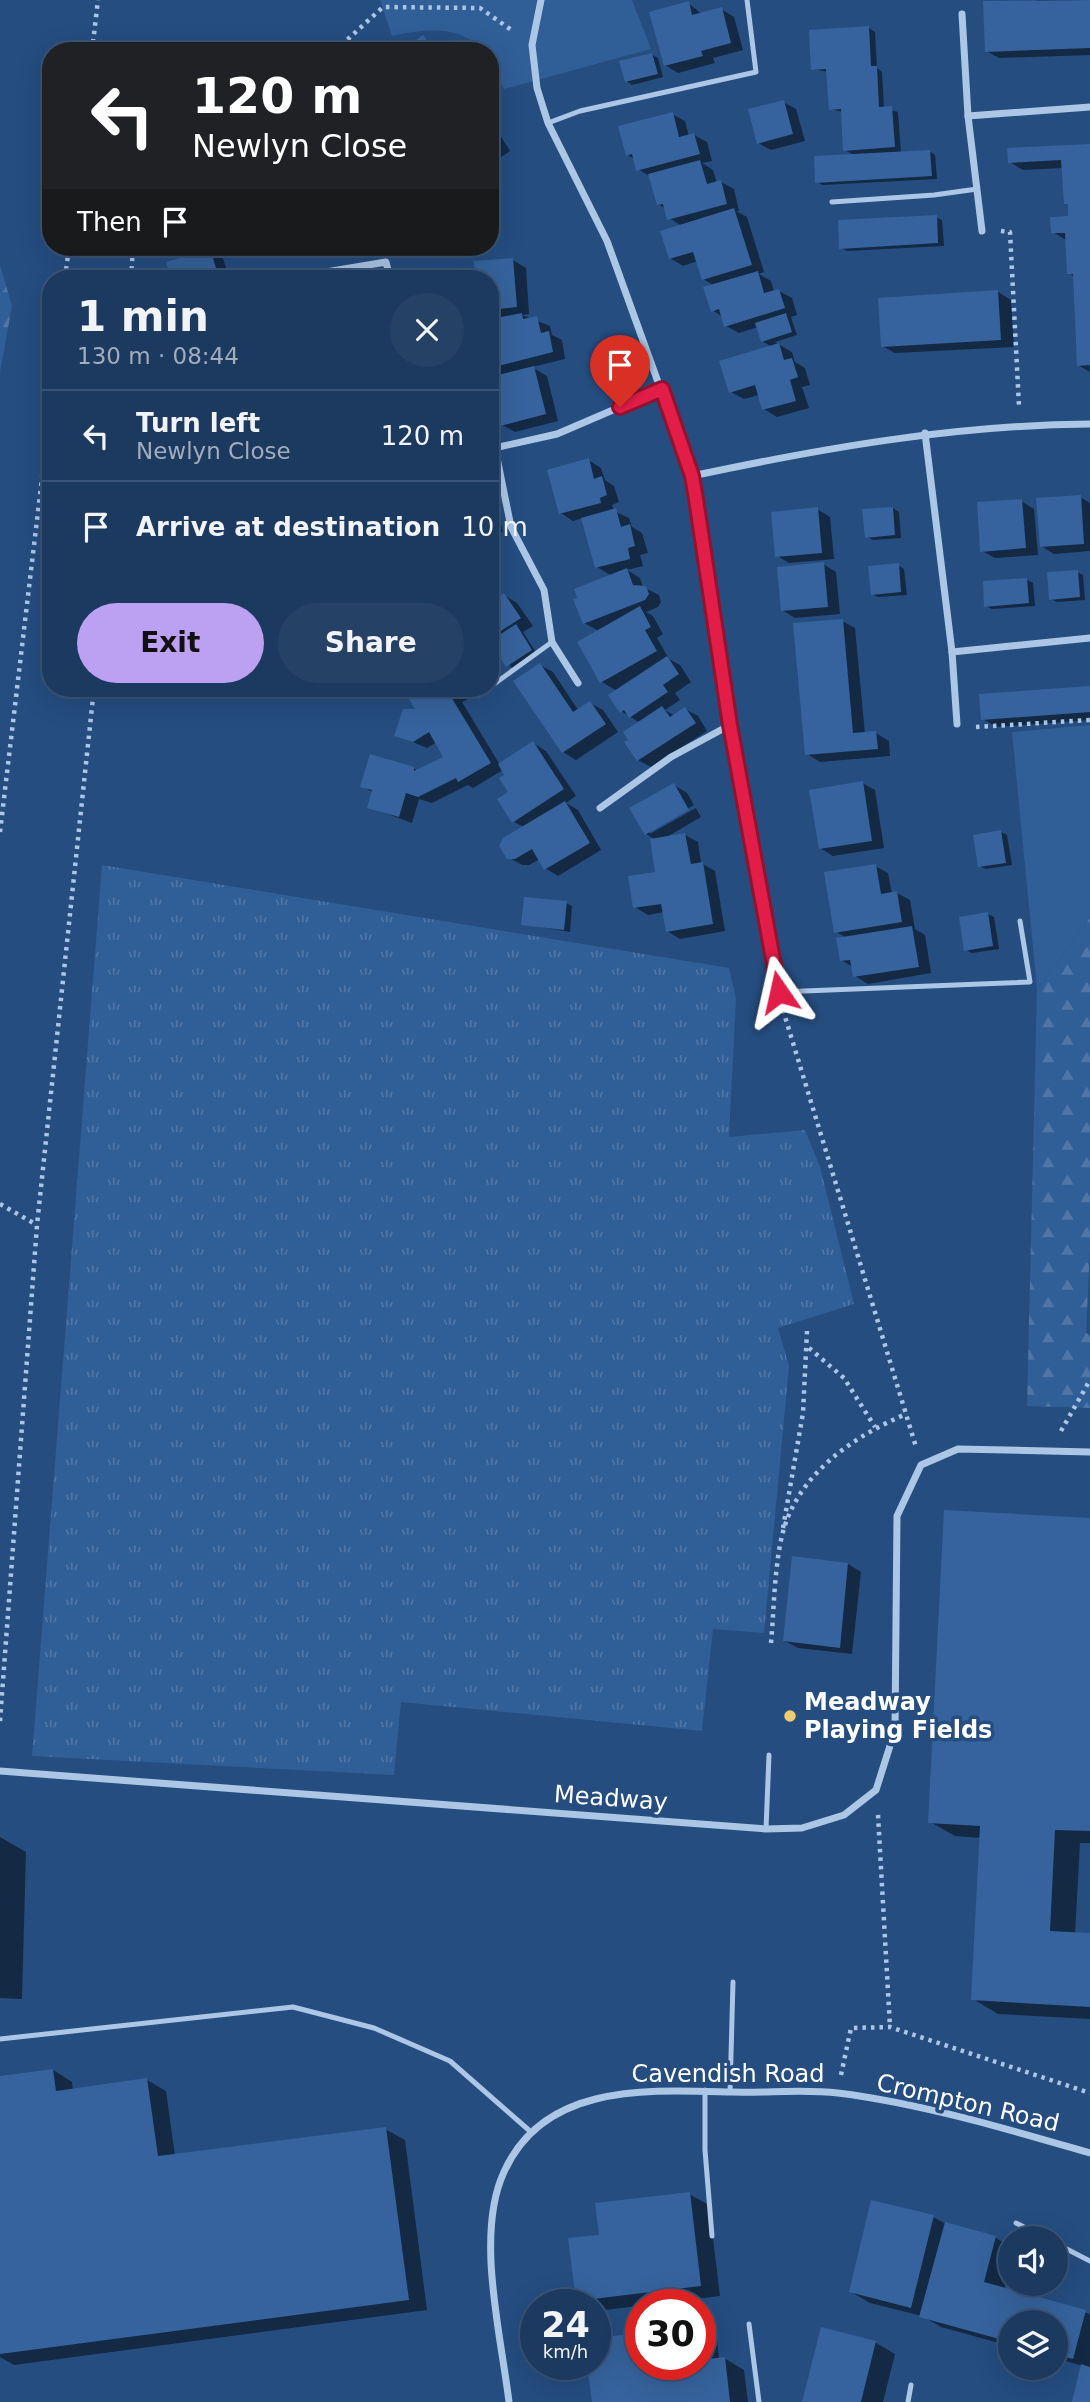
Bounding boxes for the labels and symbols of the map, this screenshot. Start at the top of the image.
pin [590,335,650,407]
position arrow [742,955,816,1029]
place label: Meadway Playing Fields [804,1688,992,1744]
marker: Meadway Playing Fields [782,1708,798,1724]
street label: Meadway [553,1780,669,1816]
street label: Cavendish Road [631,2060,825,2088]
street label: Crompton Road [874,2068,1062,2138]
speed limit sign: 30 [625,2289,716,2380]

